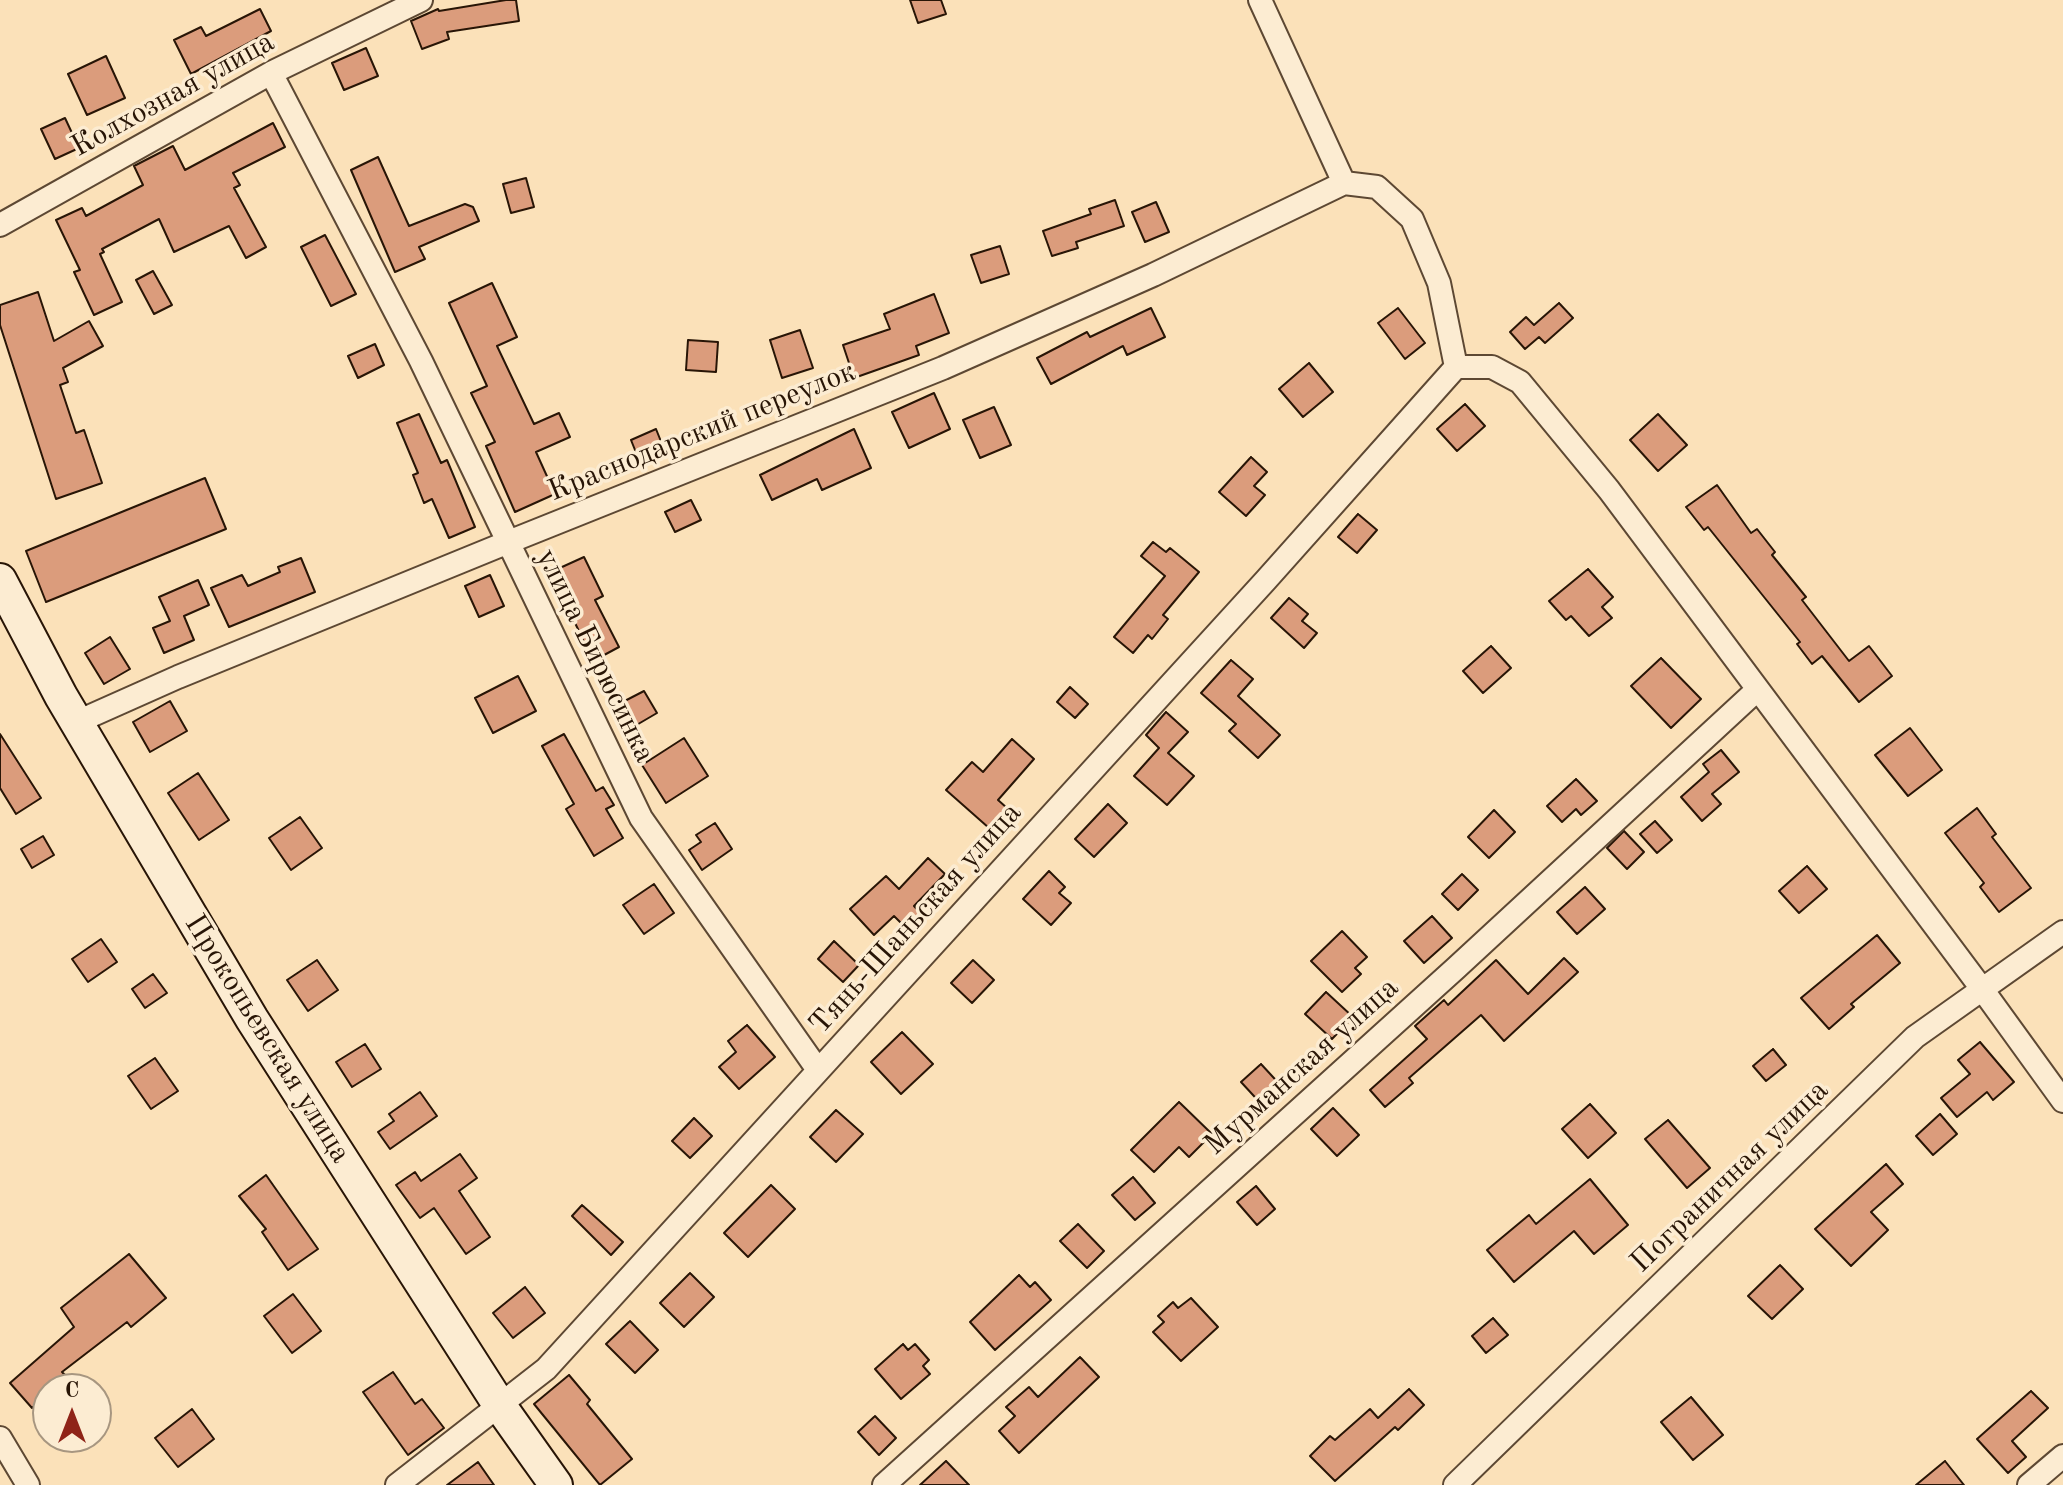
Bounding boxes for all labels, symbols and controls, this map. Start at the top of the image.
street label: Колхозная улица [65,24,281,166]
street label: Краснодарский переулок [543,354,861,510]
street label: улица Бирюсинка [528,543,662,769]
street label: Тянь-Шаньская улица [802,796,1030,1042]
street label: Прокопьевская улица [176,908,358,1170]
street label: Мурманская улица [1198,970,1406,1164]
street label: Пограничная улица [1623,1073,1837,1281]
north arrow [32,1373,112,1453]
text: С [65,1380,79,1402]

